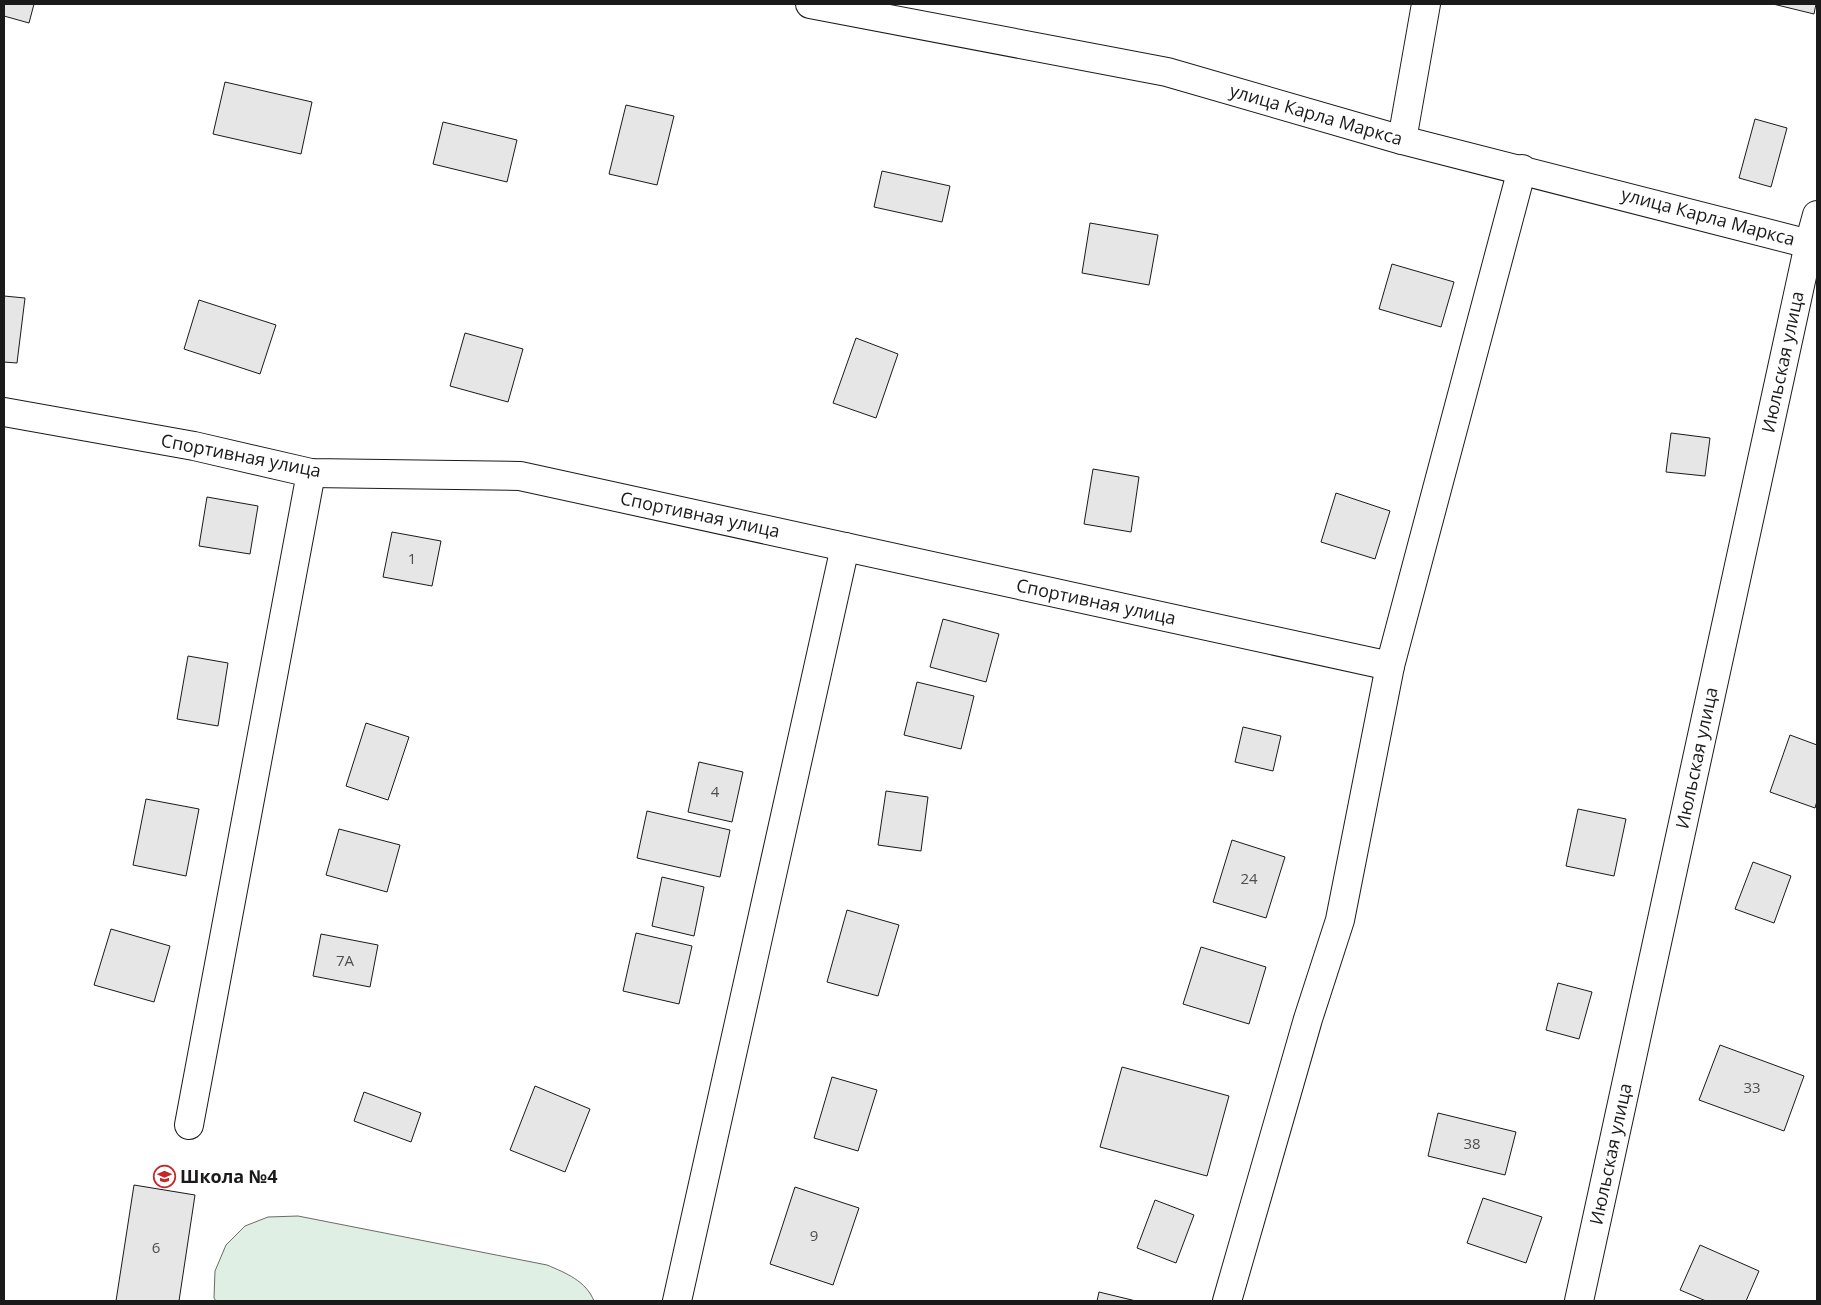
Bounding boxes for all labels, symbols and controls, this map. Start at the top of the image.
street label: улица Карла Маркса [1227,78,1406,150]
street label: улица Карла Маркса [1619,181,1798,251]
street label: Июльская улица [1755,289,1809,435]
street label: Спортивная улица [159,428,323,482]
street label: Спортивная улица [618,485,782,543]
house number: 1 [408,548,416,568]
street label: Спортивная улица [1014,572,1178,630]
street label: Июльская улица [1669,685,1723,831]
house number: 4 [711,781,720,801]
house number: 24 [1240,868,1258,888]
house number: 7А [336,950,355,970]
house number: 33 [1743,1077,1761,1097]
street label: Июльская улица [1583,1081,1637,1227]
house number: 38 [1463,1133,1481,1153]
place label: Школа №4 [180,1164,278,1188]
school or university icon: Школа №4 [152,1165,176,1189]
house number: 9 [810,1225,818,1245]
house number: 6 [152,1237,160,1257]

